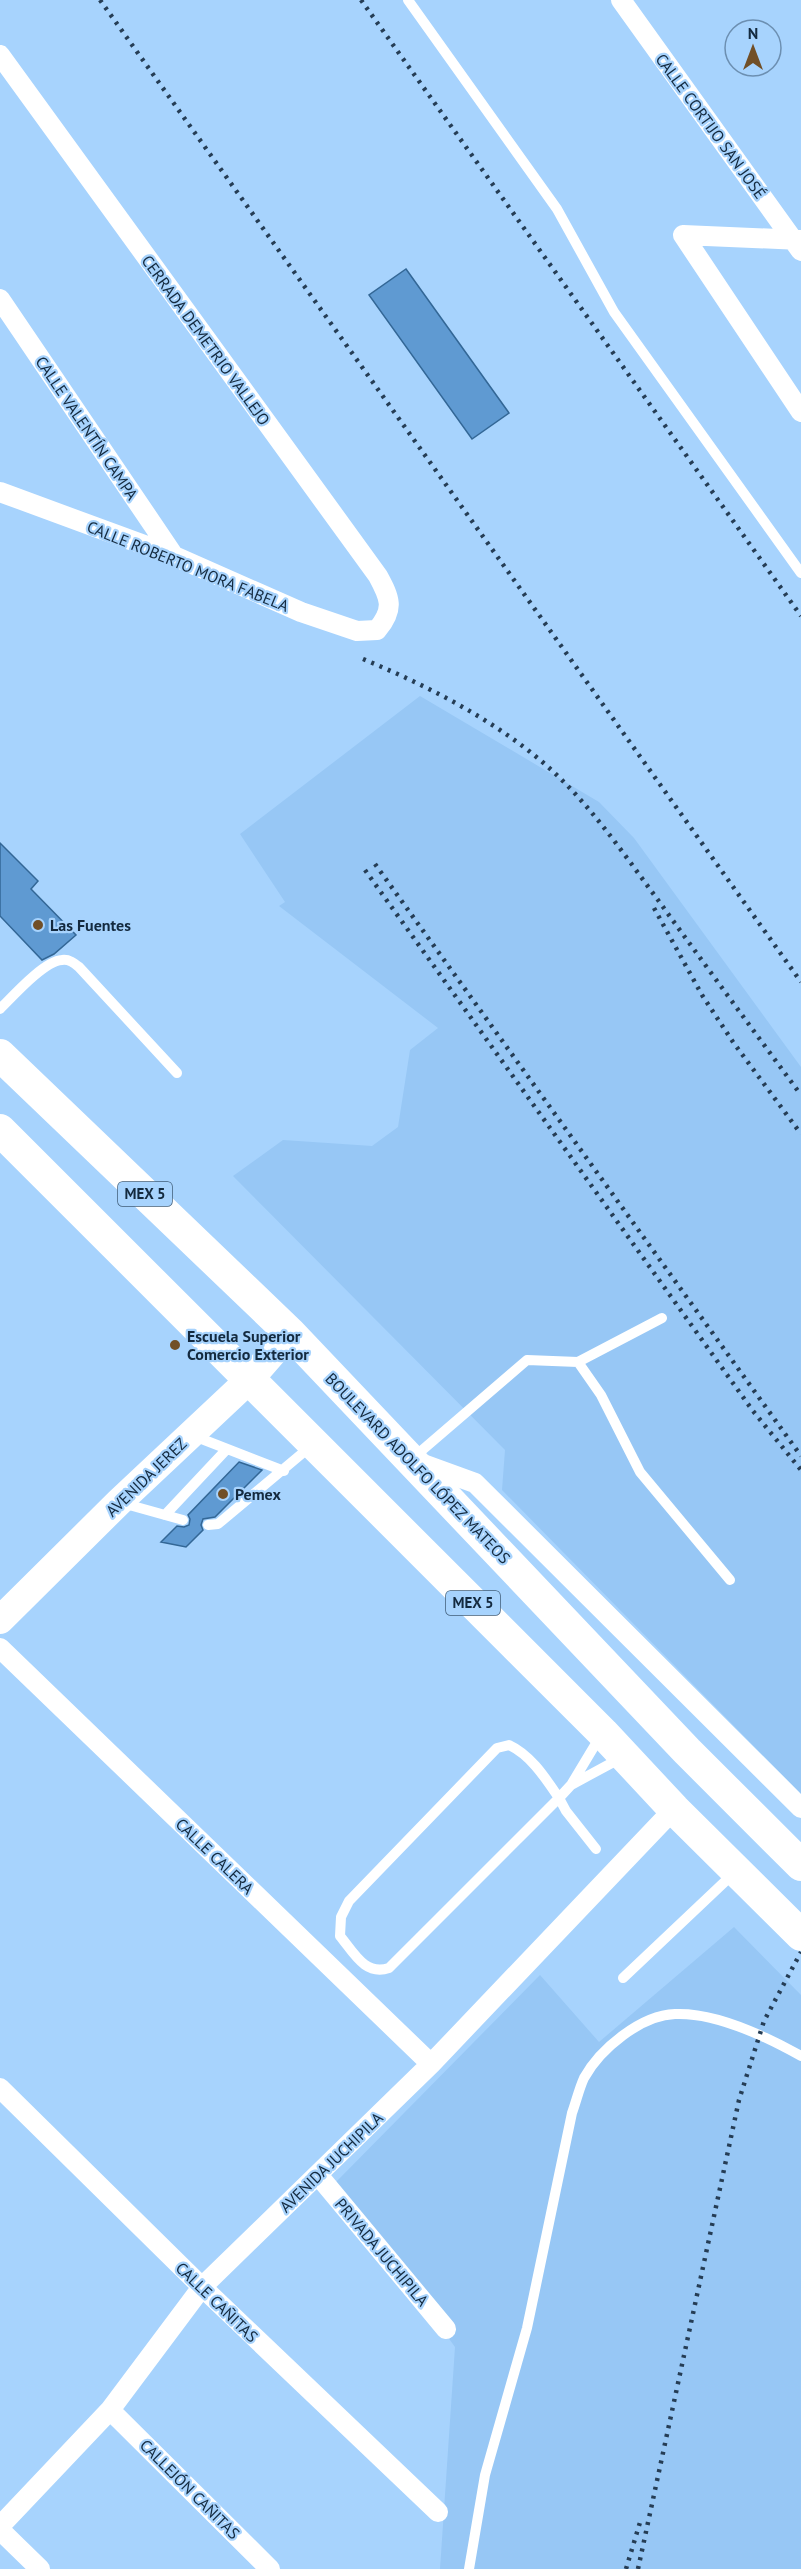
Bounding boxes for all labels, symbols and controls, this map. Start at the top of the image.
north arrow [723,18,783,78]
text: N [748,23,758,43]
street label: CALLE CORTIJO SAN JOSÉ [652,49,770,203]
street label: CERRADA DEMETRIO VALLEJO [138,251,274,429]
street label: CALLE VALENTÍN CAMPA [31,352,143,504]
street label: CALLE ROBERTO MORA FABELA [84,516,292,616]
place label: Las Fuentes [50,915,131,935]
marker: Las Fuentes [31,918,45,932]
road number: MEX 5 [118,1182,172,1206]
place label: Escuela Superior Comercio Exterior [187,1326,309,1364]
marker: Escuela Superior Comercio Exterior [168,1338,182,1352]
street label: BOULEVARD ADOLFO LÓPEZ MATEOS [321,1368,515,1568]
street label: AVENIDA JEREZ [101,1433,191,1521]
place label: Pemex [235,1484,281,1504]
marker: Pemex [216,1487,230,1501]
road number: MEX 5 [446,1591,500,1615]
street label: CALLE CALERA [172,1814,259,1899]
street label: AVENIDA JUCHIPILA [275,2107,387,2216]
street label: PRIVADA JUCHIPILA [331,2194,433,2311]
street label: CALLE CAÑITAS [172,2258,262,2346]
street label: CALLEJÓN CAÑITAS [136,2435,244,2543]

